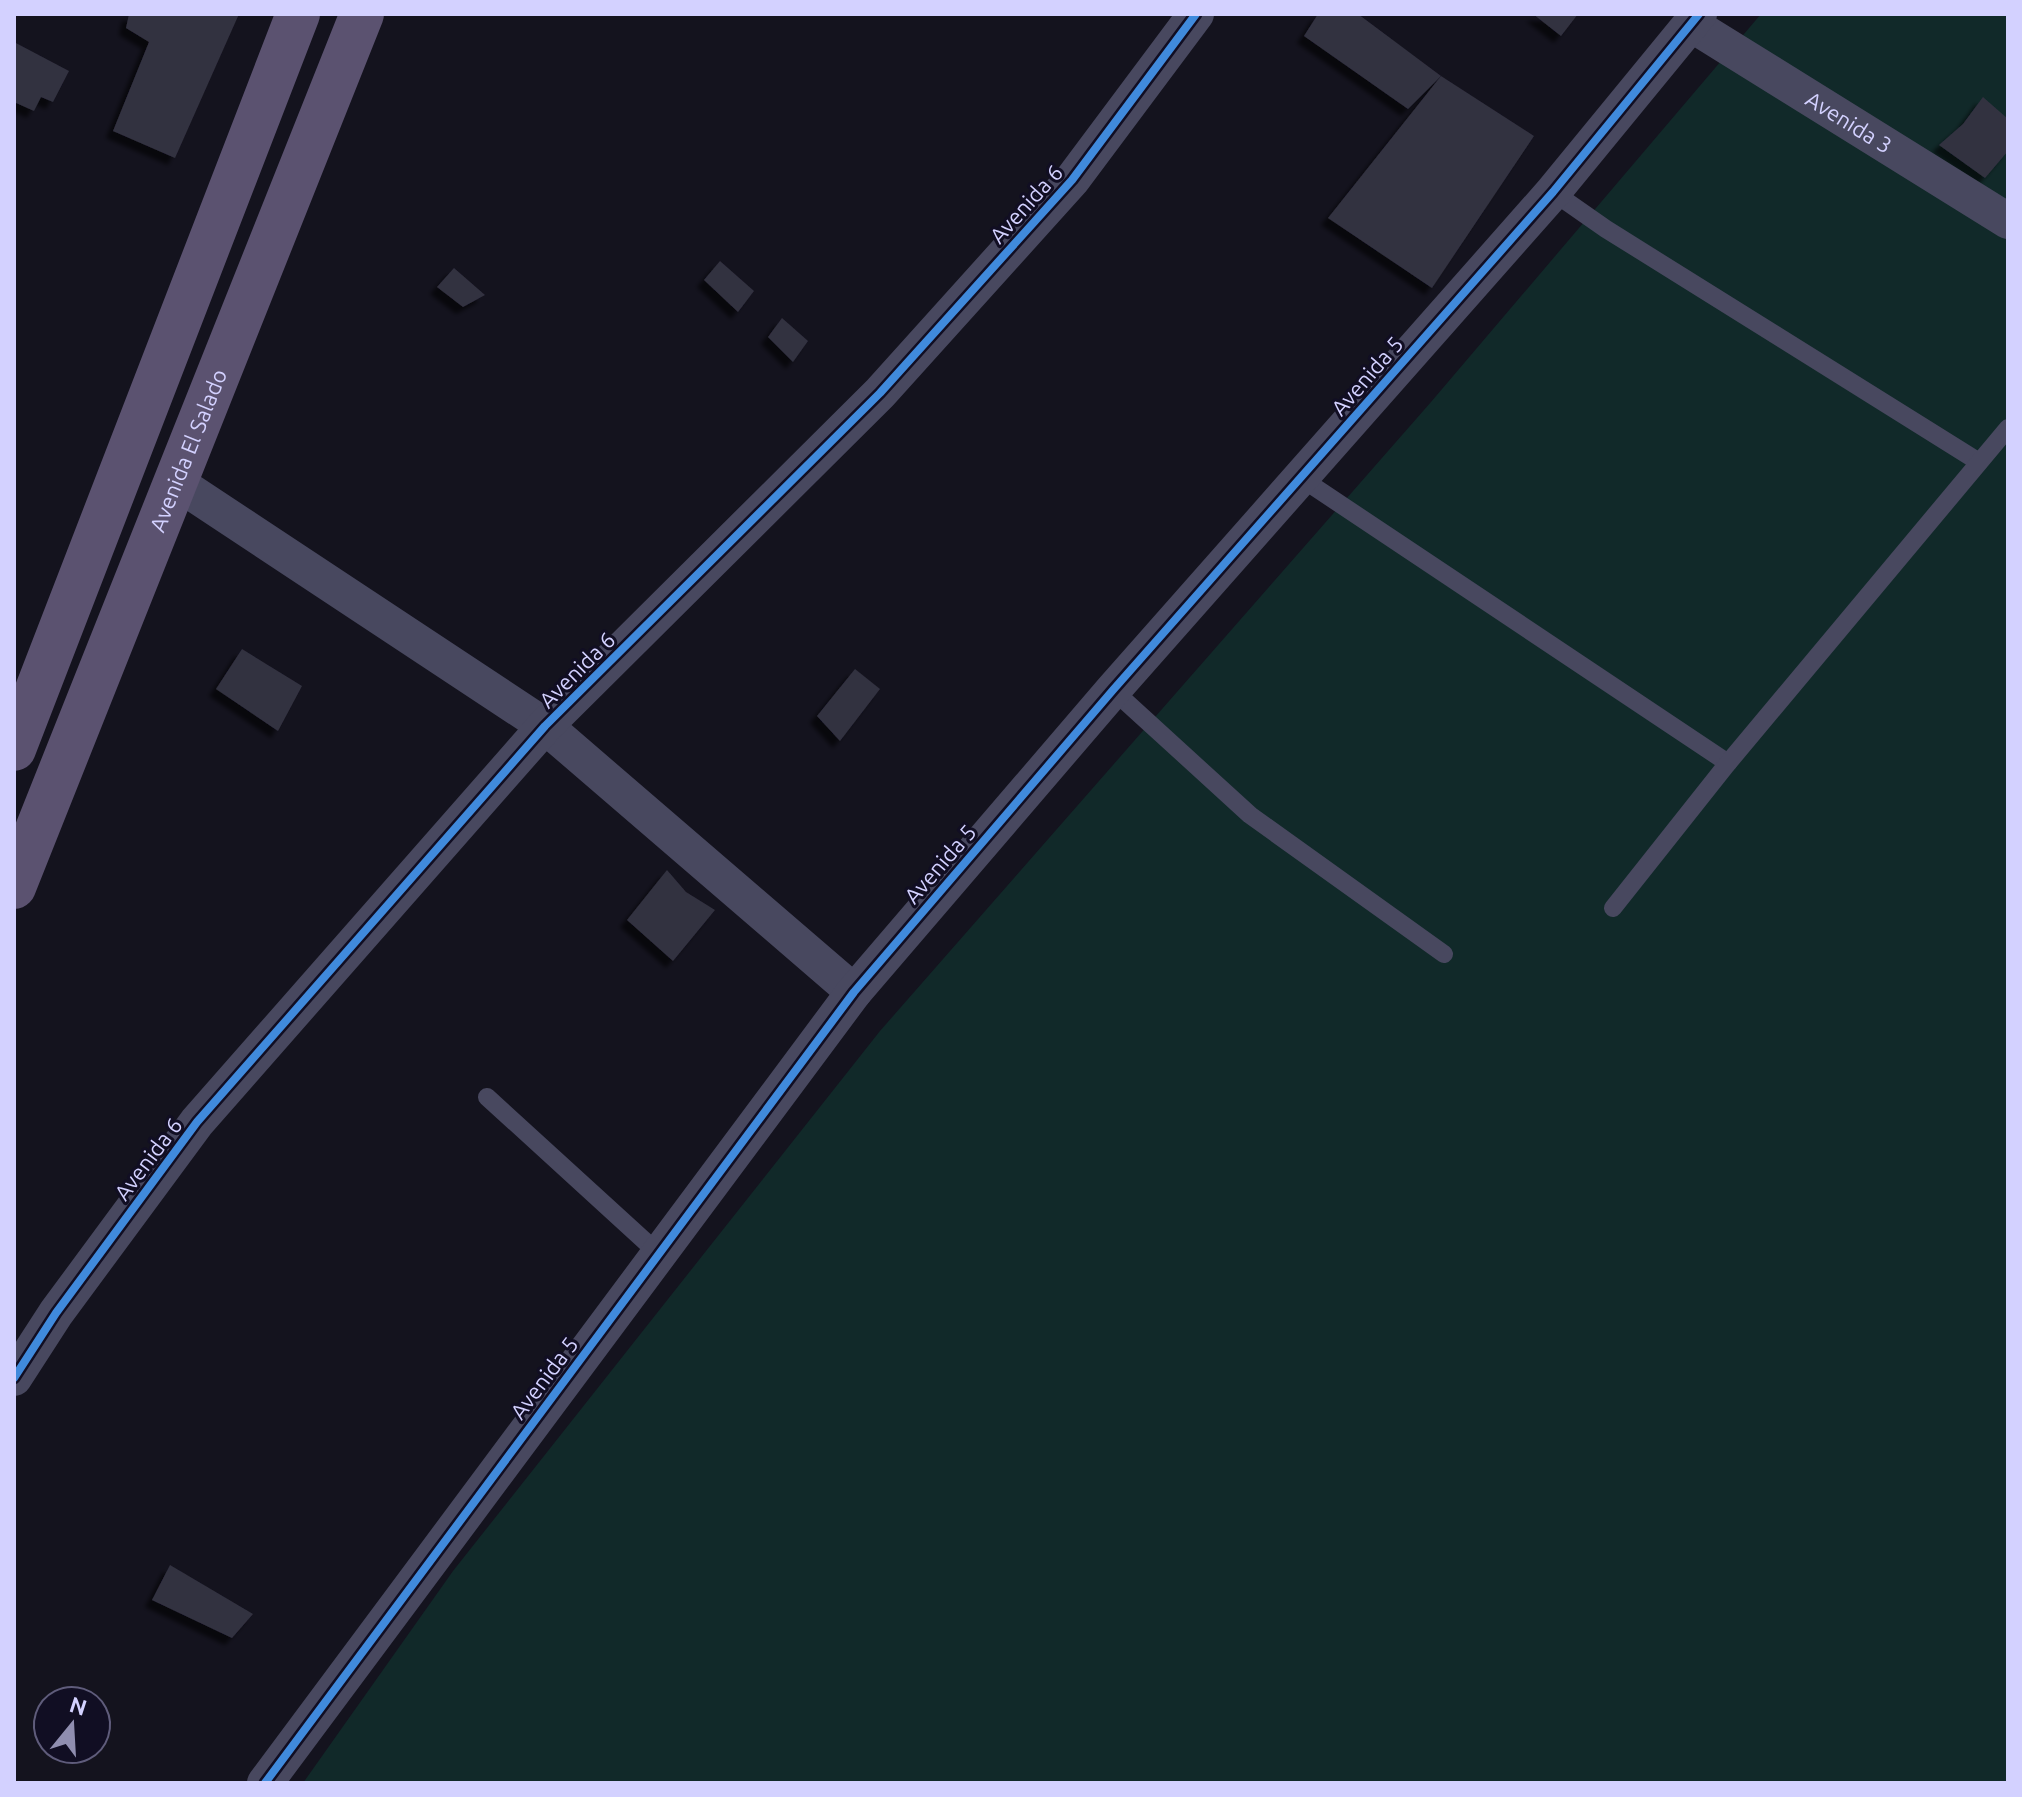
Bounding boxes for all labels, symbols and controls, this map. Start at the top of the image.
street label: Avenida 3 [1802,86,1897,158]
street label: Avenida 6 [984,159,1067,248]
street label: Avenida 5 [1326,331,1408,420]
street label: Avenida El Salado [144,365,231,535]
street label: Avenida 6 [534,627,620,713]
street label: Avenida 5 [899,819,981,908]
street label: Avenida 6 [109,1113,187,1205]
street label: Avenida 5 [505,1332,583,1424]
north arrow [32,1685,112,1765]
text: N [67,1691,90,1720]

